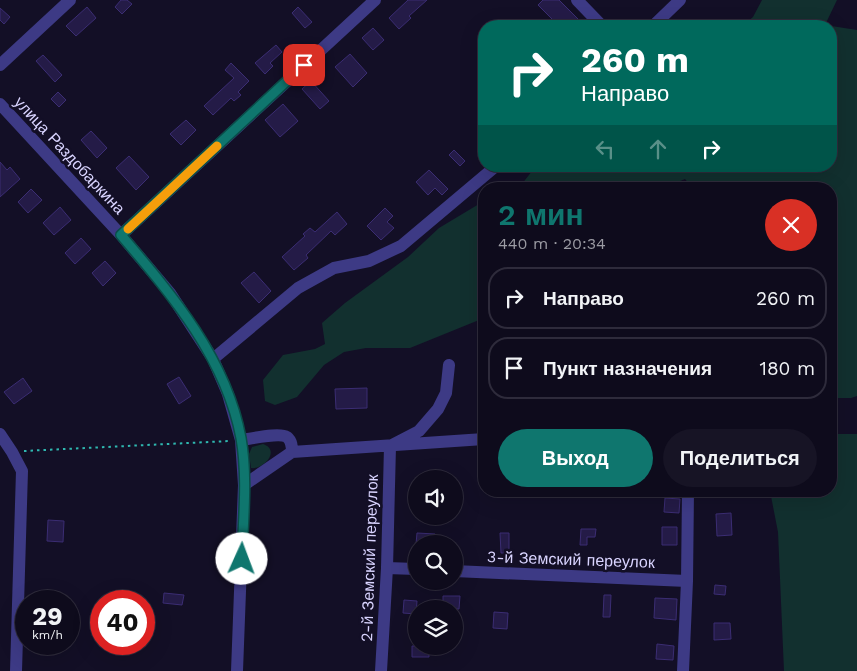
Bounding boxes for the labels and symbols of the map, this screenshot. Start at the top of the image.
pin [283,44,325,86]
street label: улица Раздобаркина [10,93,129,218]
street label: 2-й Земский переулок [357,473,382,642]
position arrow [215,532,267,584]
street label: 3-й Земский переулок [487,547,656,572]
speed limit sign: 40 [90,590,155,655]

